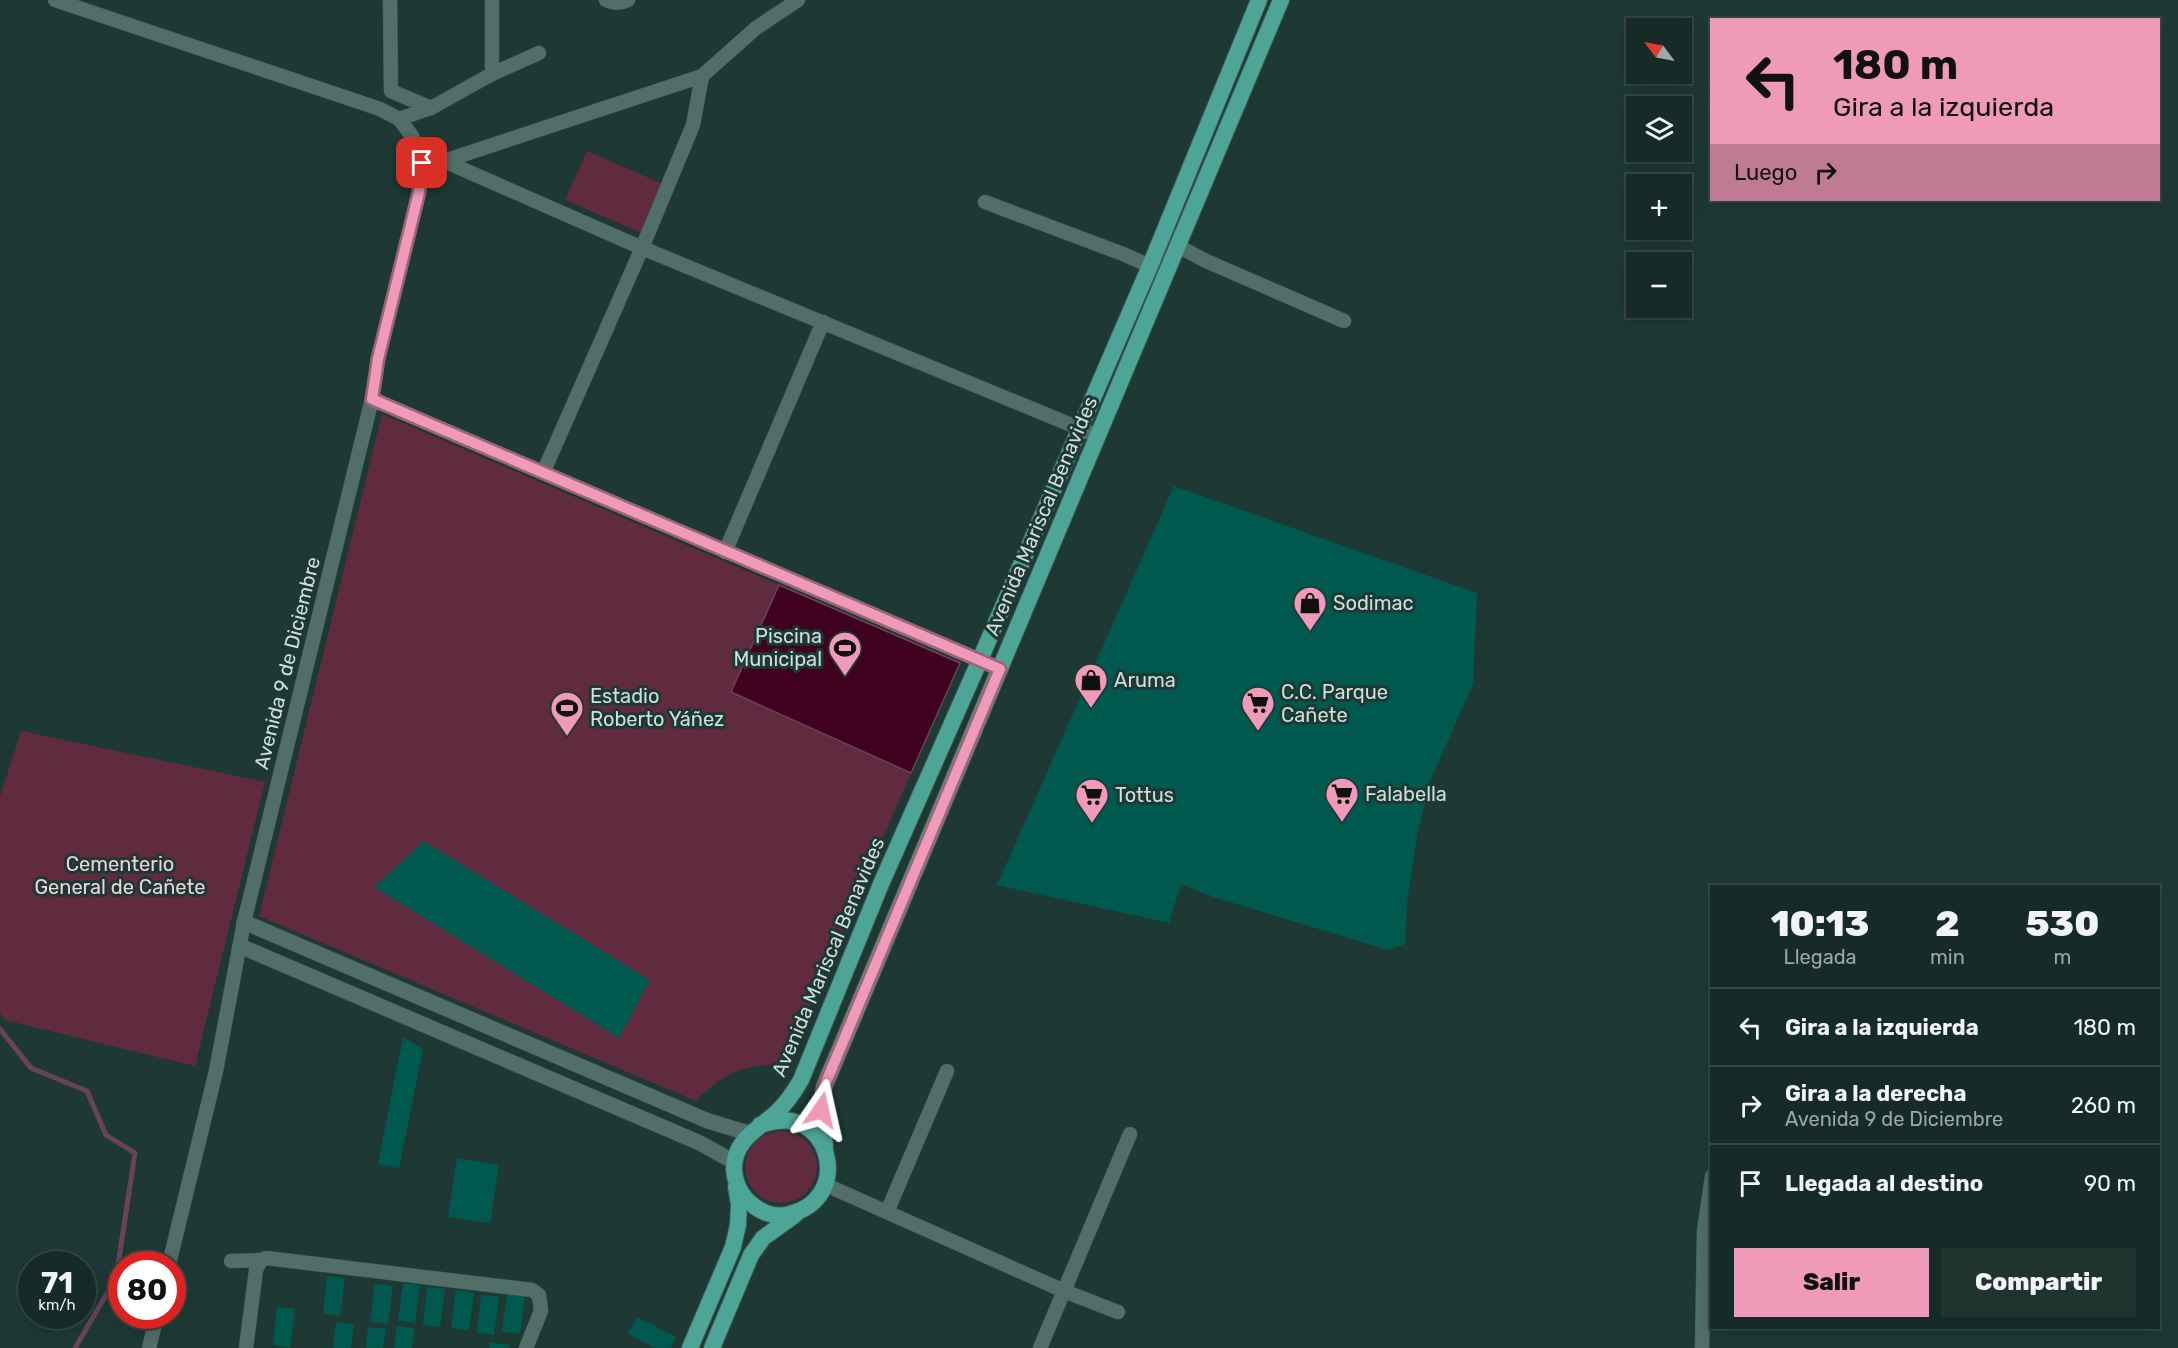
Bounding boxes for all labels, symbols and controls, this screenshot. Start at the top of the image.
north arrow [1626,18,1692,84]
map controls [1626,18,1692,318]
text: 180 m [1833,40,1958,90]
icon: left [1734,42,1812,120]
text: Gira a la izquierda [1833,91,2054,123]
button: layers [1626,96,1692,162]
pin [396,137,447,188]
icon: arrive [405,146,438,179]
icon: right [1809,156,1842,189]
text: Luego [1734,159,1797,186]
button: + [1626,174,1692,240]
button: − [1626,252,1692,318]
street label: Avenida Mariscal Benavides [980,393,1102,639]
street label: Avenida 9 de Diciembre [249,554,325,772]
shop icon: Sodimac [1292,585,1328,632]
place label: Sodimac [1333,591,1414,615]
place label: Piscina Municipal [733,624,822,671]
sports icon: Piscina Municipal [827,630,863,677]
shop icon: Aruma [1073,662,1109,709]
place label: Aruma [1114,668,1176,692]
place label: C.C. Parque Cañete [1281,680,1388,727]
place label: Estadio Roberto Yáñez [590,684,724,731]
supermarket icon: C.C. Parque Cañete [1240,685,1276,732]
sports icon: Estadio Roberto Yáñez [549,690,585,737]
supermarket icon: Falabella [1324,776,1360,823]
supermarket icon: Tottus [1074,777,1110,824]
place label: Falabella [1365,782,1447,806]
place label: Tottus [1115,783,1174,807]
street label: Avenida Mariscal Benavides [767,834,889,1080]
park label: Cementerio General de Cañete [34,852,206,899]
text: 10:13 [1771,902,1869,945]
text: 2 [1935,902,1960,945]
text: 530 [2025,902,2099,945]
text: Llegada [1783,945,1857,969]
text: min [1930,945,1965,969]
text: m [2054,945,2071,969]
icon: left [1734,1011,1767,1044]
text: Gira a la izquierda [1785,1014,1979,1041]
text: 180 m [2074,1014,2136,1041]
position arrow [789,1078,853,1142]
text: Gira a la derecha [1785,1080,1966,1107]
icon: right [1734,1089,1767,1122]
text: 260 m [2071,1092,2136,1119]
text: Avenida 9 de Diciembre [1785,1107,2003,1131]
icon: arrive [1734,1167,1767,1200]
text: Llegada al destino [1785,1170,1983,1197]
text: 90 m [2084,1170,2136,1197]
button: Salir [1734,1248,1929,1317]
button: Compartir [1941,1248,2136,1317]
speed limit sign: 80 [108,1251,186,1329]
text: 71 [41,1265,73,1301]
text: km/h [38,1296,76,1314]

